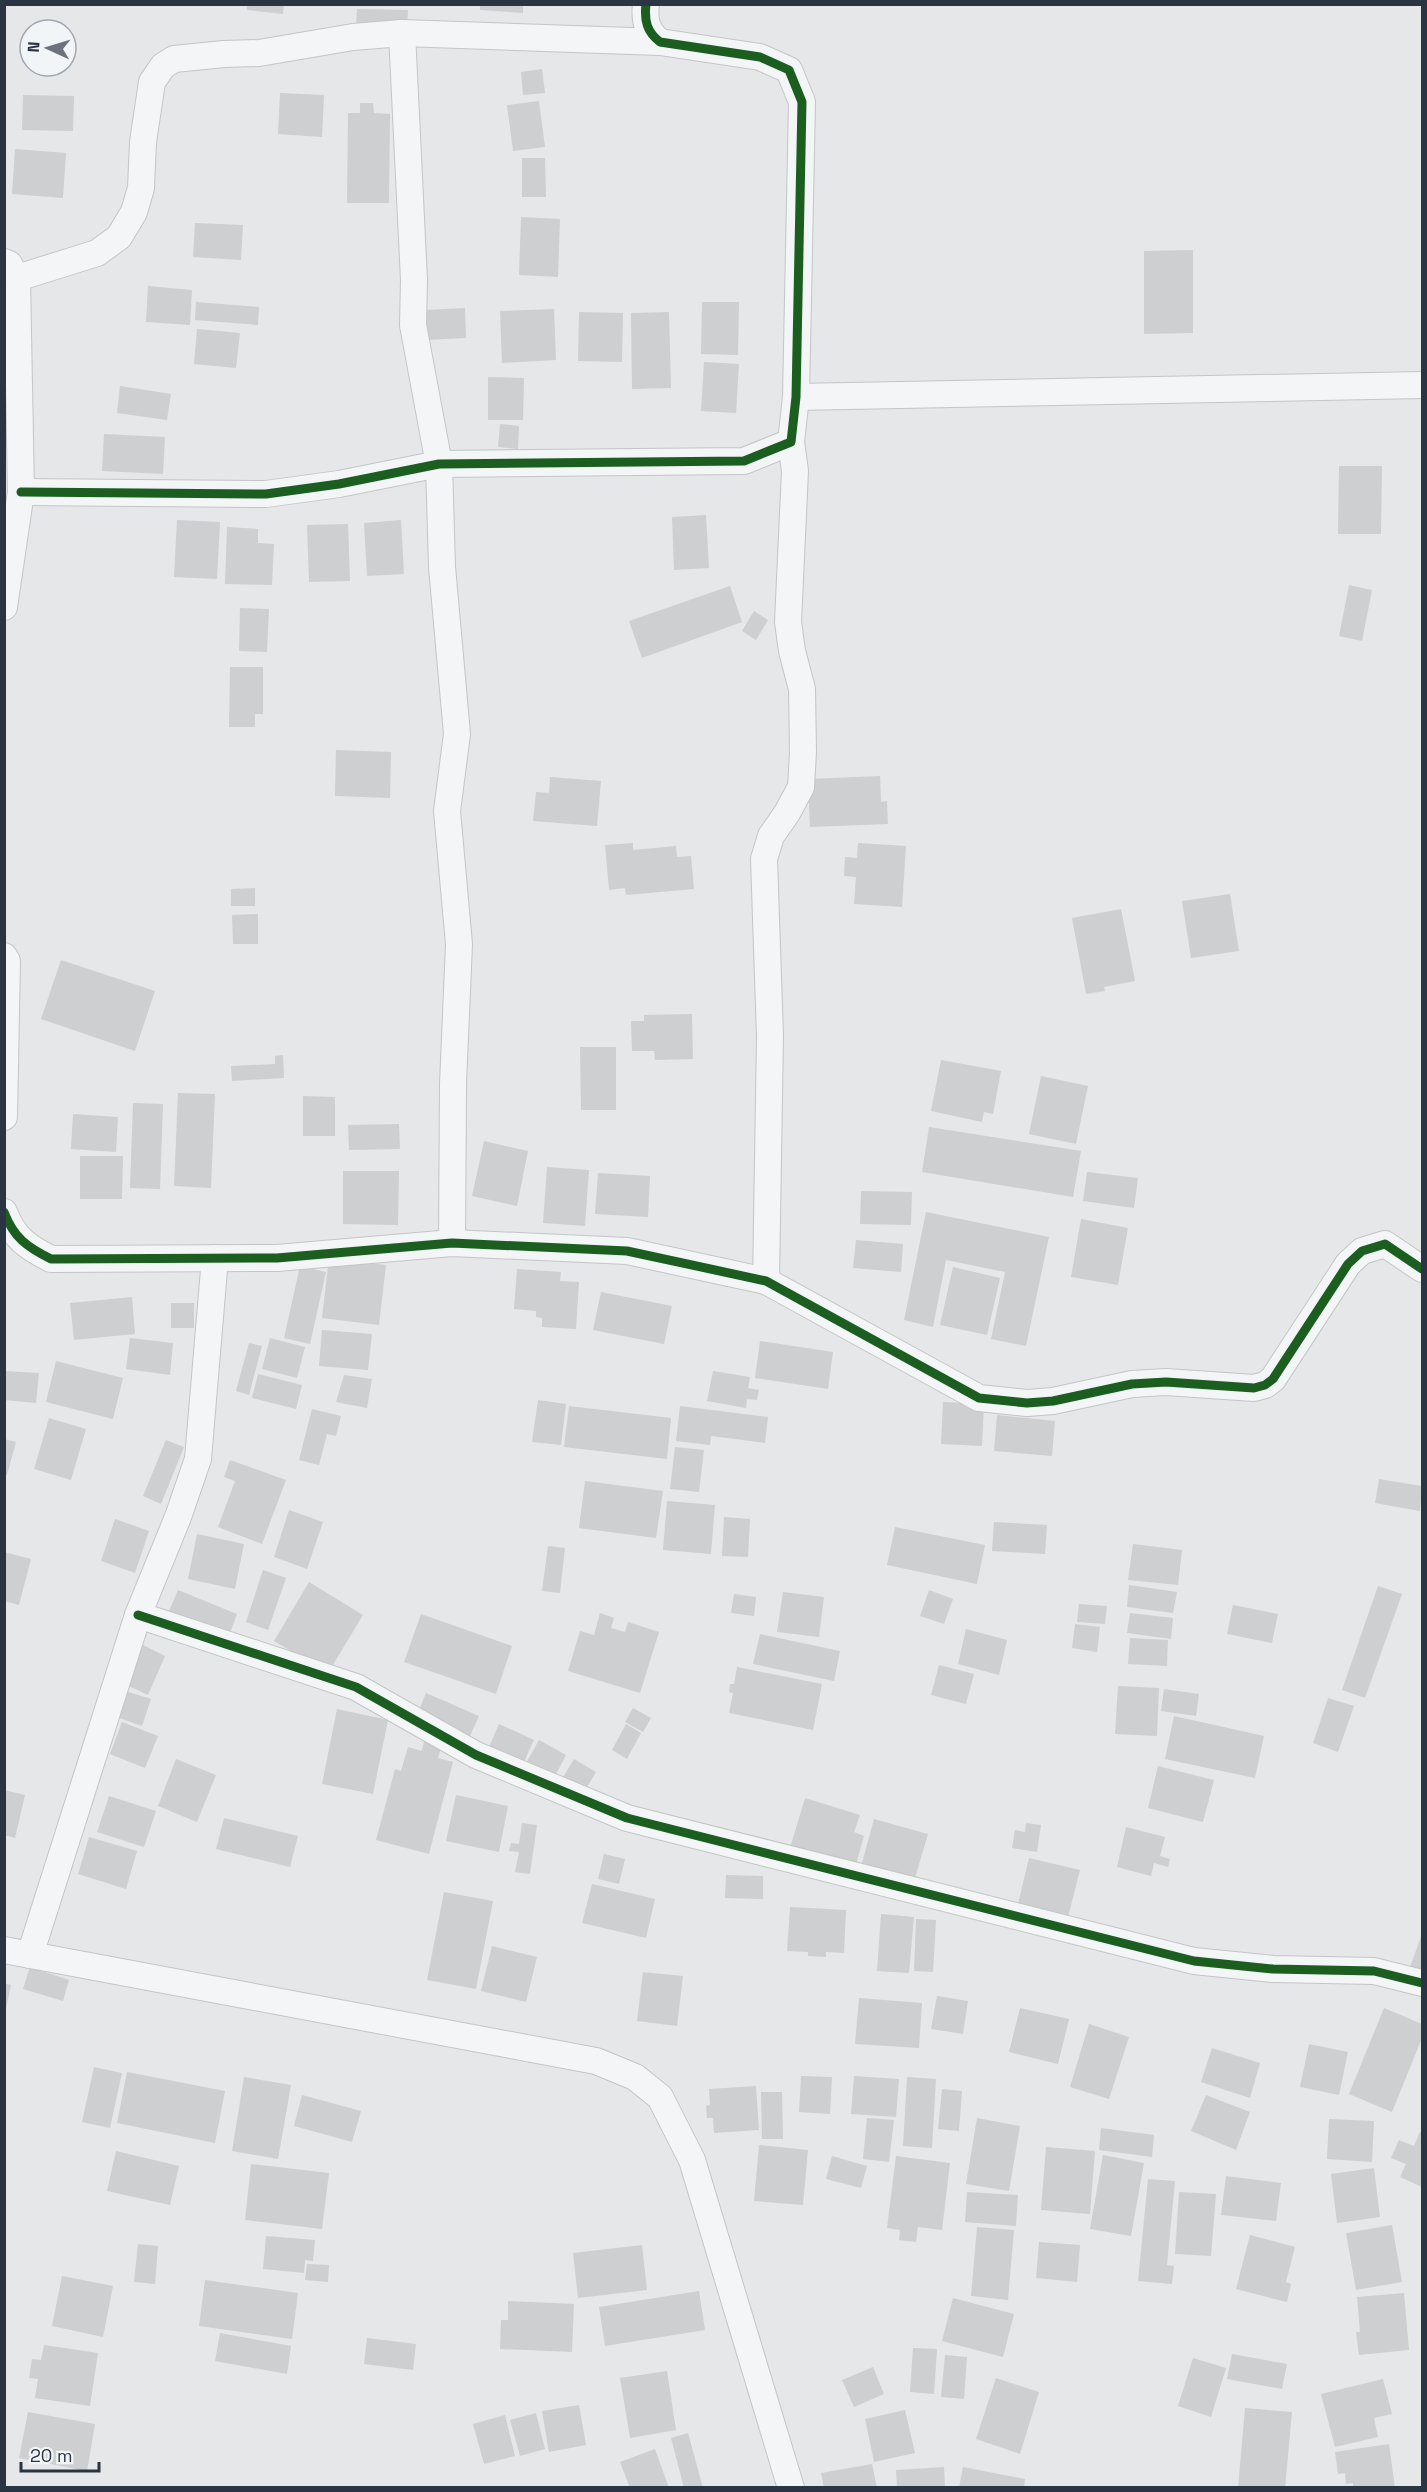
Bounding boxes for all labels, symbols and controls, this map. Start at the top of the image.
north arrow [18,18,78,78]
text: N [23,41,44,53]
scale bar [21,2435,99,2473]
text: 20 m [30,2444,73,2467]

